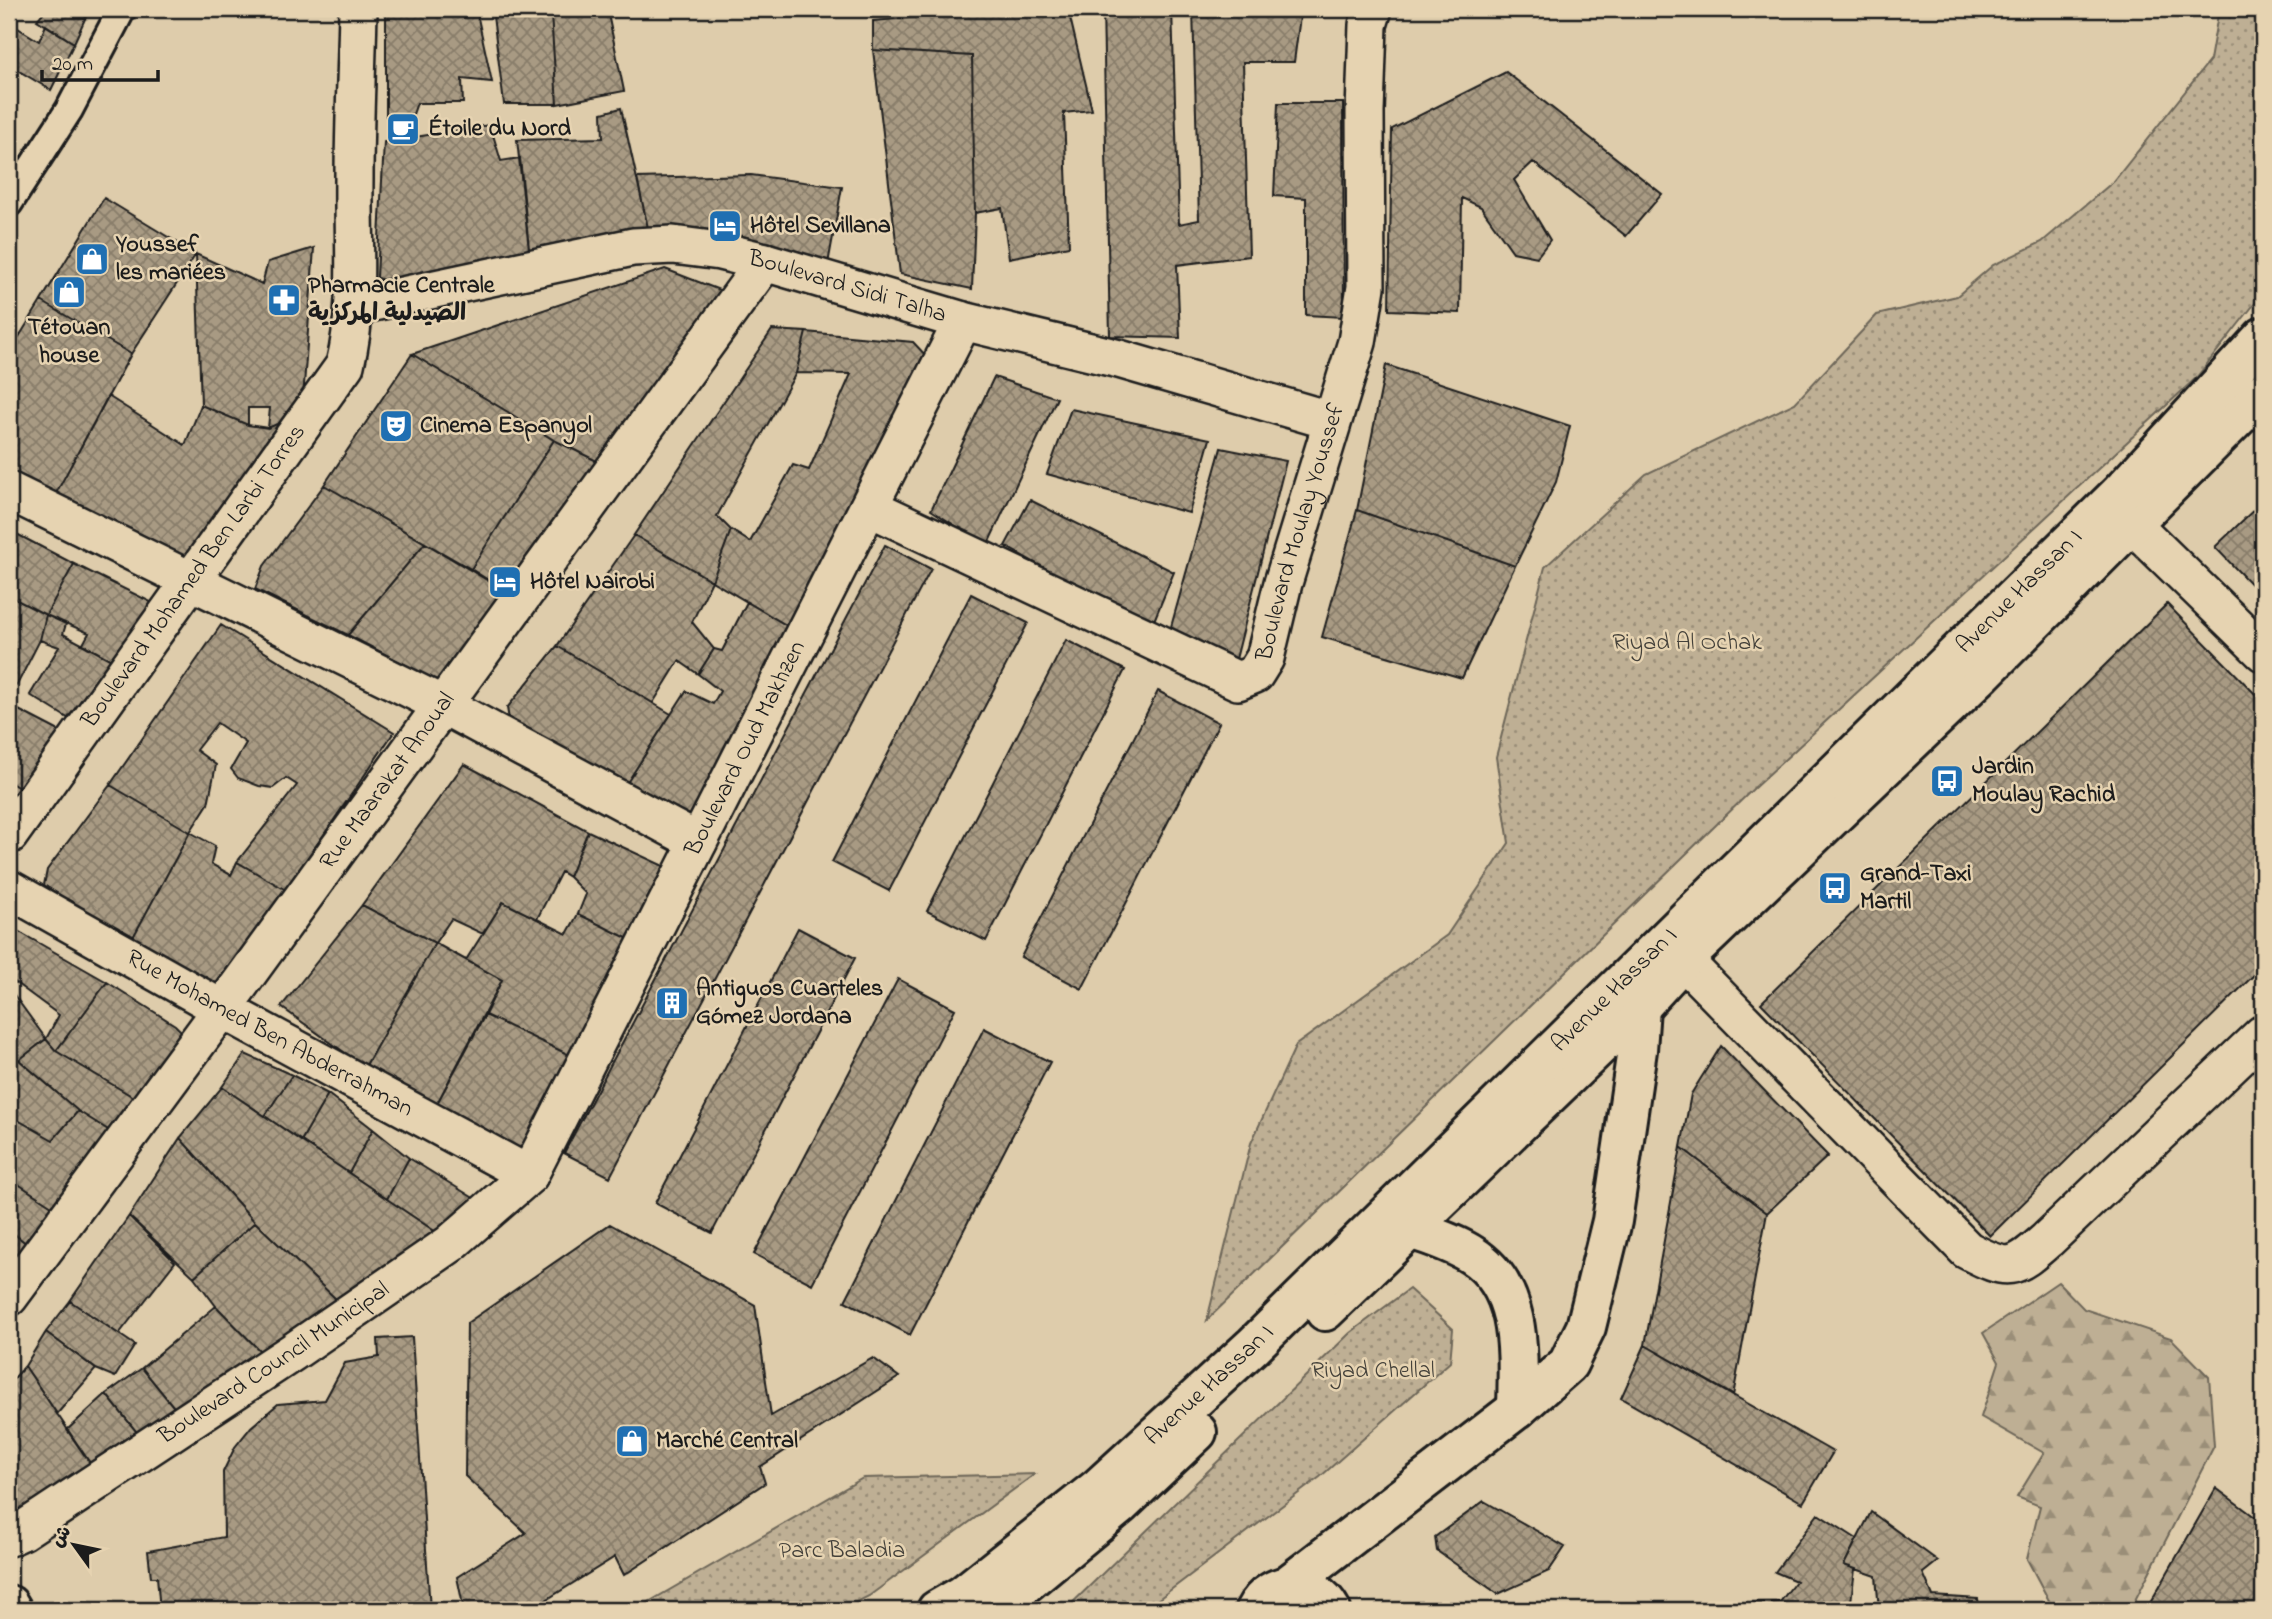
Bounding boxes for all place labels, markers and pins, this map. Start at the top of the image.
cafe icon: Étoile du Nord [384,110,422,148]
place label: Étoile du Nord [428,112,571,147]
hotel icon: Hôtel Sevillana [706,207,744,245]
place label: Hôtel Sevillana [750,209,891,244]
place label: Youssef les mariées [115,228,226,291]
shop icon: Youssef les mariées [73,240,111,278]
place label: Pharmacie Centrale الصيدلية المركزية [308,269,496,332]
shop icon: Tétouan house [50,273,88,311]
pharmacy icon: Pharmacie Centrale الصيدلية المركزية [265,281,303,319]
place label: Tétouan house [28,311,110,374]
theatre icon: Cinema Espanyol [377,407,415,445]
place label: Cinema Espanyol [420,409,592,445]
hotel icon: Hôtel Nairobi [486,563,524,601]
place label: Hôtel Nairobi [530,565,655,600]
place label: Jardin Moulay Rachid [1972,750,2116,814]
bus stop icon: Jardin Moulay Rachid [1928,762,1966,800]
place label: Grand-Taxi Martil [1860,857,1972,920]
bus stop icon: Grand-Taxi Martil [1816,869,1854,907]
place label: Antiguos Cuarteles Gómez Jordana [696,972,883,1035]
building icon: Antiguos Cuarteles Gómez Jordana [653,984,691,1022]
shop icon: Marché Central [613,1422,651,1460]
place label: Marché Central [656,1424,798,1459]

